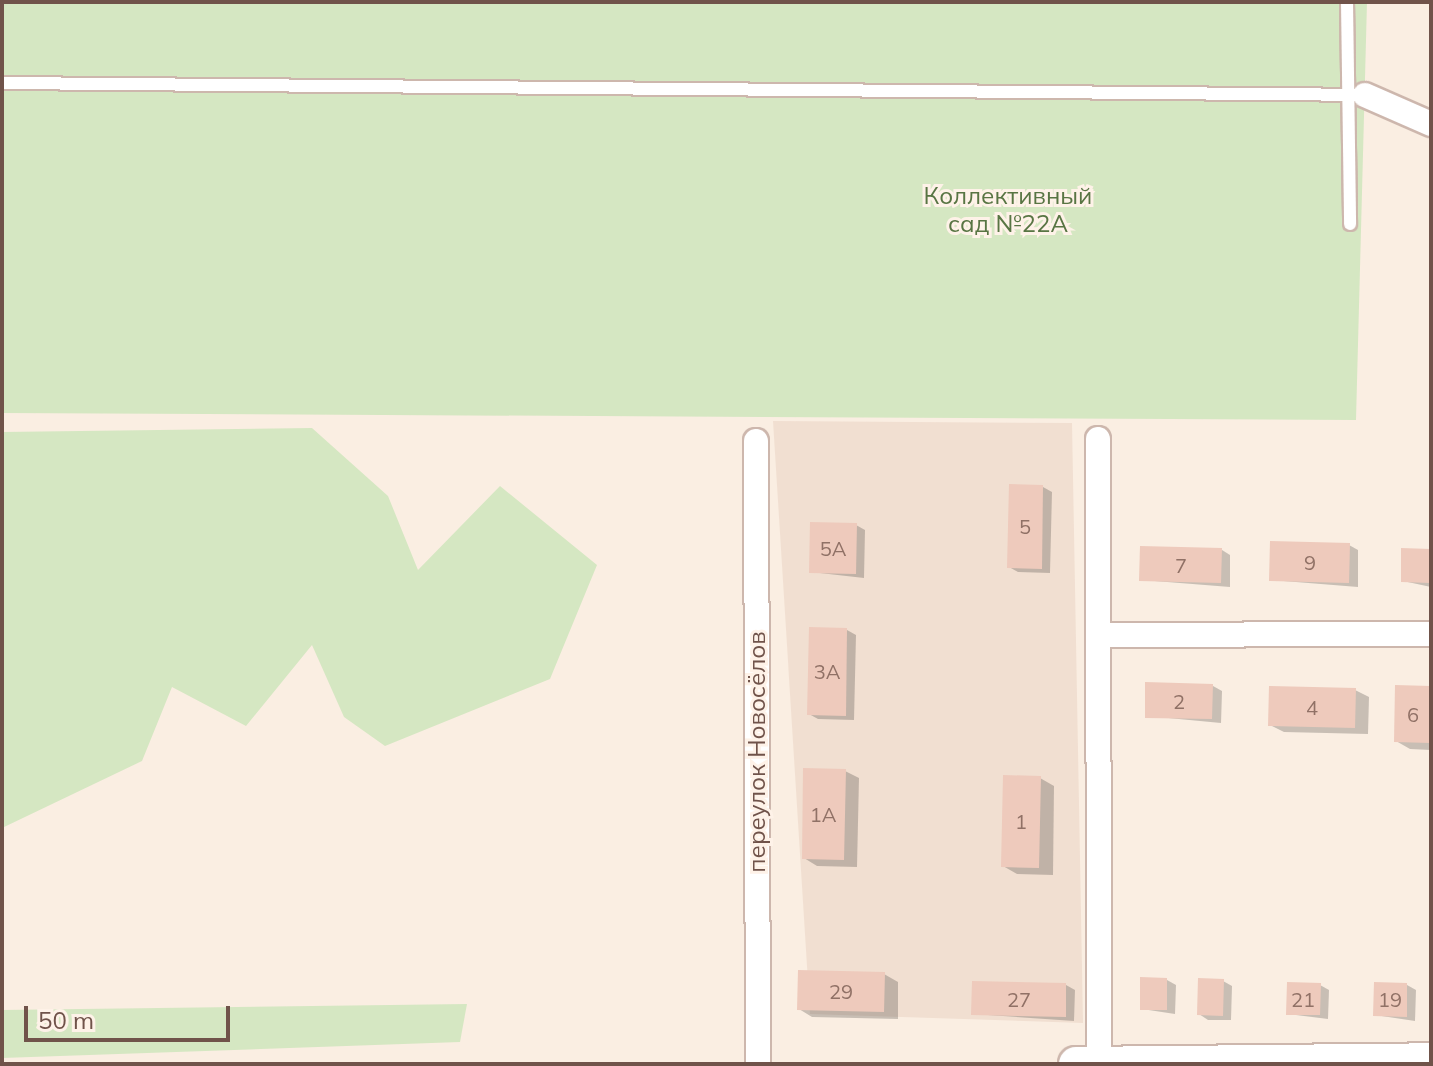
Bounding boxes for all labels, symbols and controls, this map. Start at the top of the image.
park label: Коллективный сад №22А [924,182,1092,238]
house number: 5 [1019,514,1031,538]
house number: 5А [820,536,846,560]
house number: 9 [1304,550,1316,574]
house number: 7 [1175,553,1187,577]
street label: переулок Новосёлов [743,631,771,873]
house number: 3А [814,659,840,683]
house number: 2 [1173,689,1185,713]
house number: 4 [1306,695,1318,719]
house number: 6 [1407,702,1419,726]
house number: 1А [810,802,836,826]
house number: 1 [1015,809,1027,833]
house number: 29 [829,979,853,1003]
house number: 27 [1007,987,1031,1011]
house number: 21 [1291,987,1315,1011]
house number: 19 [1378,987,1402,1011]
scale bar [28,990,234,1040]
text: 50 m [38,1005,94,1035]

